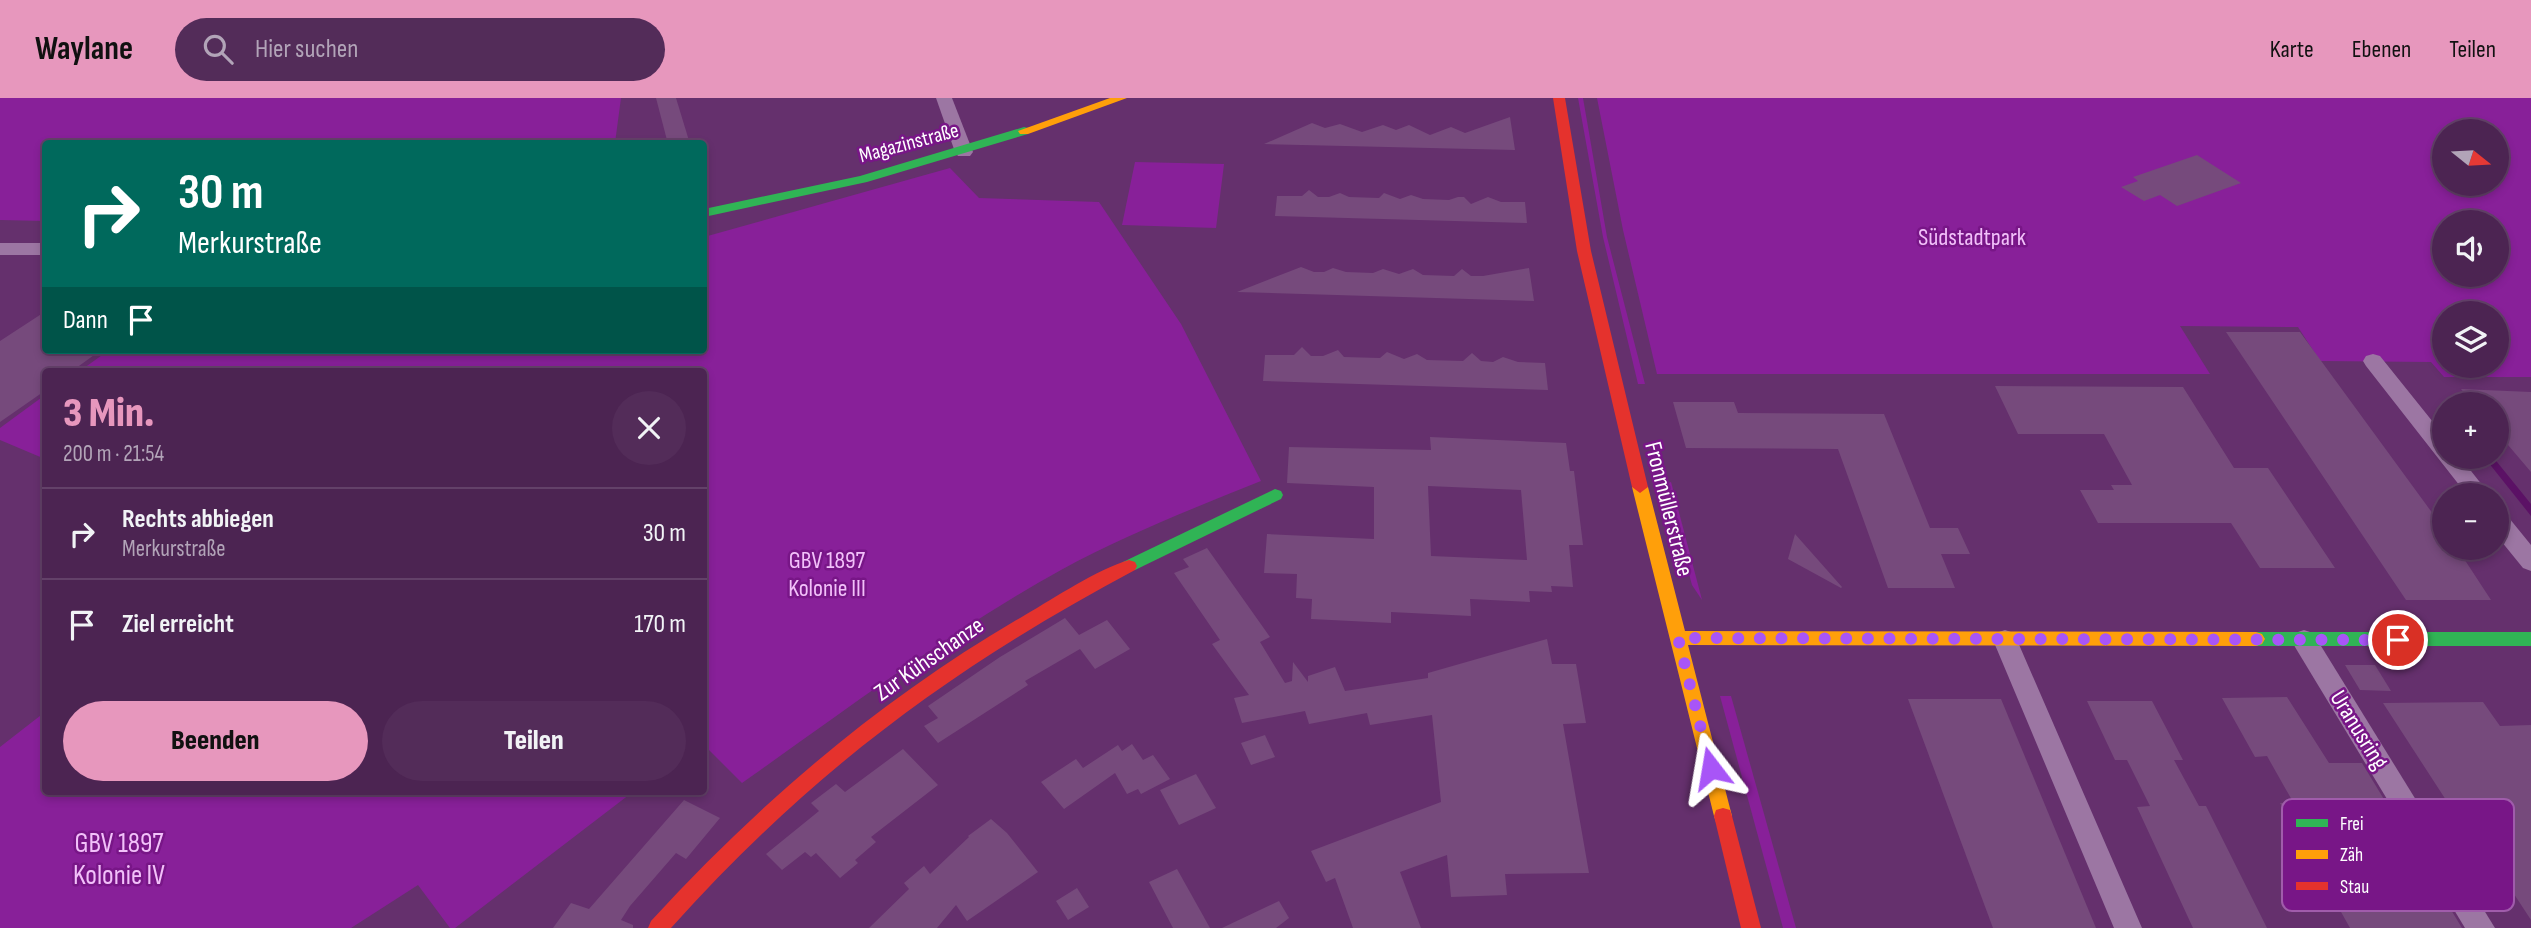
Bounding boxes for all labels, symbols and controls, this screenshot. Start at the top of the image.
search box [175,18,665,81]
text: Waylane [35,29,133,69]
icon: search [199,30,237,68]
text: Hier suchen [255,34,358,65]
text: Karte [2270,35,2314,64]
text: Ebenen [2352,35,2411,64]
text: Teilen [2449,35,2496,64]
street label: Magazinstraße [856,118,962,168]
north arrow [2432,119,2510,196]
map controls [2432,119,2509,560]
text: 30 m [178,164,263,223]
icon: right [63,168,154,259]
button: sound [2432,210,2509,287]
park label: Südstadtpark [1918,223,2026,252]
text: Merkurstraße [178,224,322,263]
icon: arrive [122,301,160,339]
button: layers [2432,301,2509,378]
text: Dann [63,305,108,336]
text: 3 Min. [63,388,154,439]
button: close [612,391,686,465]
button: + [2432,392,2509,469]
street label: Fronmüllerstraße [1638,439,1700,579]
text: 200 m · 21:54 [63,440,164,468]
button: − [2432,483,2509,560]
text: Rechts abbiegen [122,504,274,535]
icon: right [63,515,101,553]
text: 30 m [643,518,686,549]
text: Merkurstraße [122,535,225,563]
park label: GBV 1897 Kolonie III [788,546,866,603]
icon: arrive [63,606,101,644]
text: Ziel erreicht [122,609,234,640]
text: 170 m [634,609,686,640]
pin [2368,610,2428,670]
street label: Zur Kühschanze [869,611,989,707]
icon: arrive [2379,621,2417,659]
street label: Uranusring [2323,685,2395,775]
button: Beenden [63,701,368,781]
button: Teilen [382,701,686,781]
position arrow [1674,731,1748,805]
legend [2282,799,2514,911]
text: Frei [2340,813,2364,836]
park label: GBV 1897 Kolonie IV [73,827,165,892]
text: Zäh [2340,844,2363,867]
text: Stau [2340,876,2369,899]

